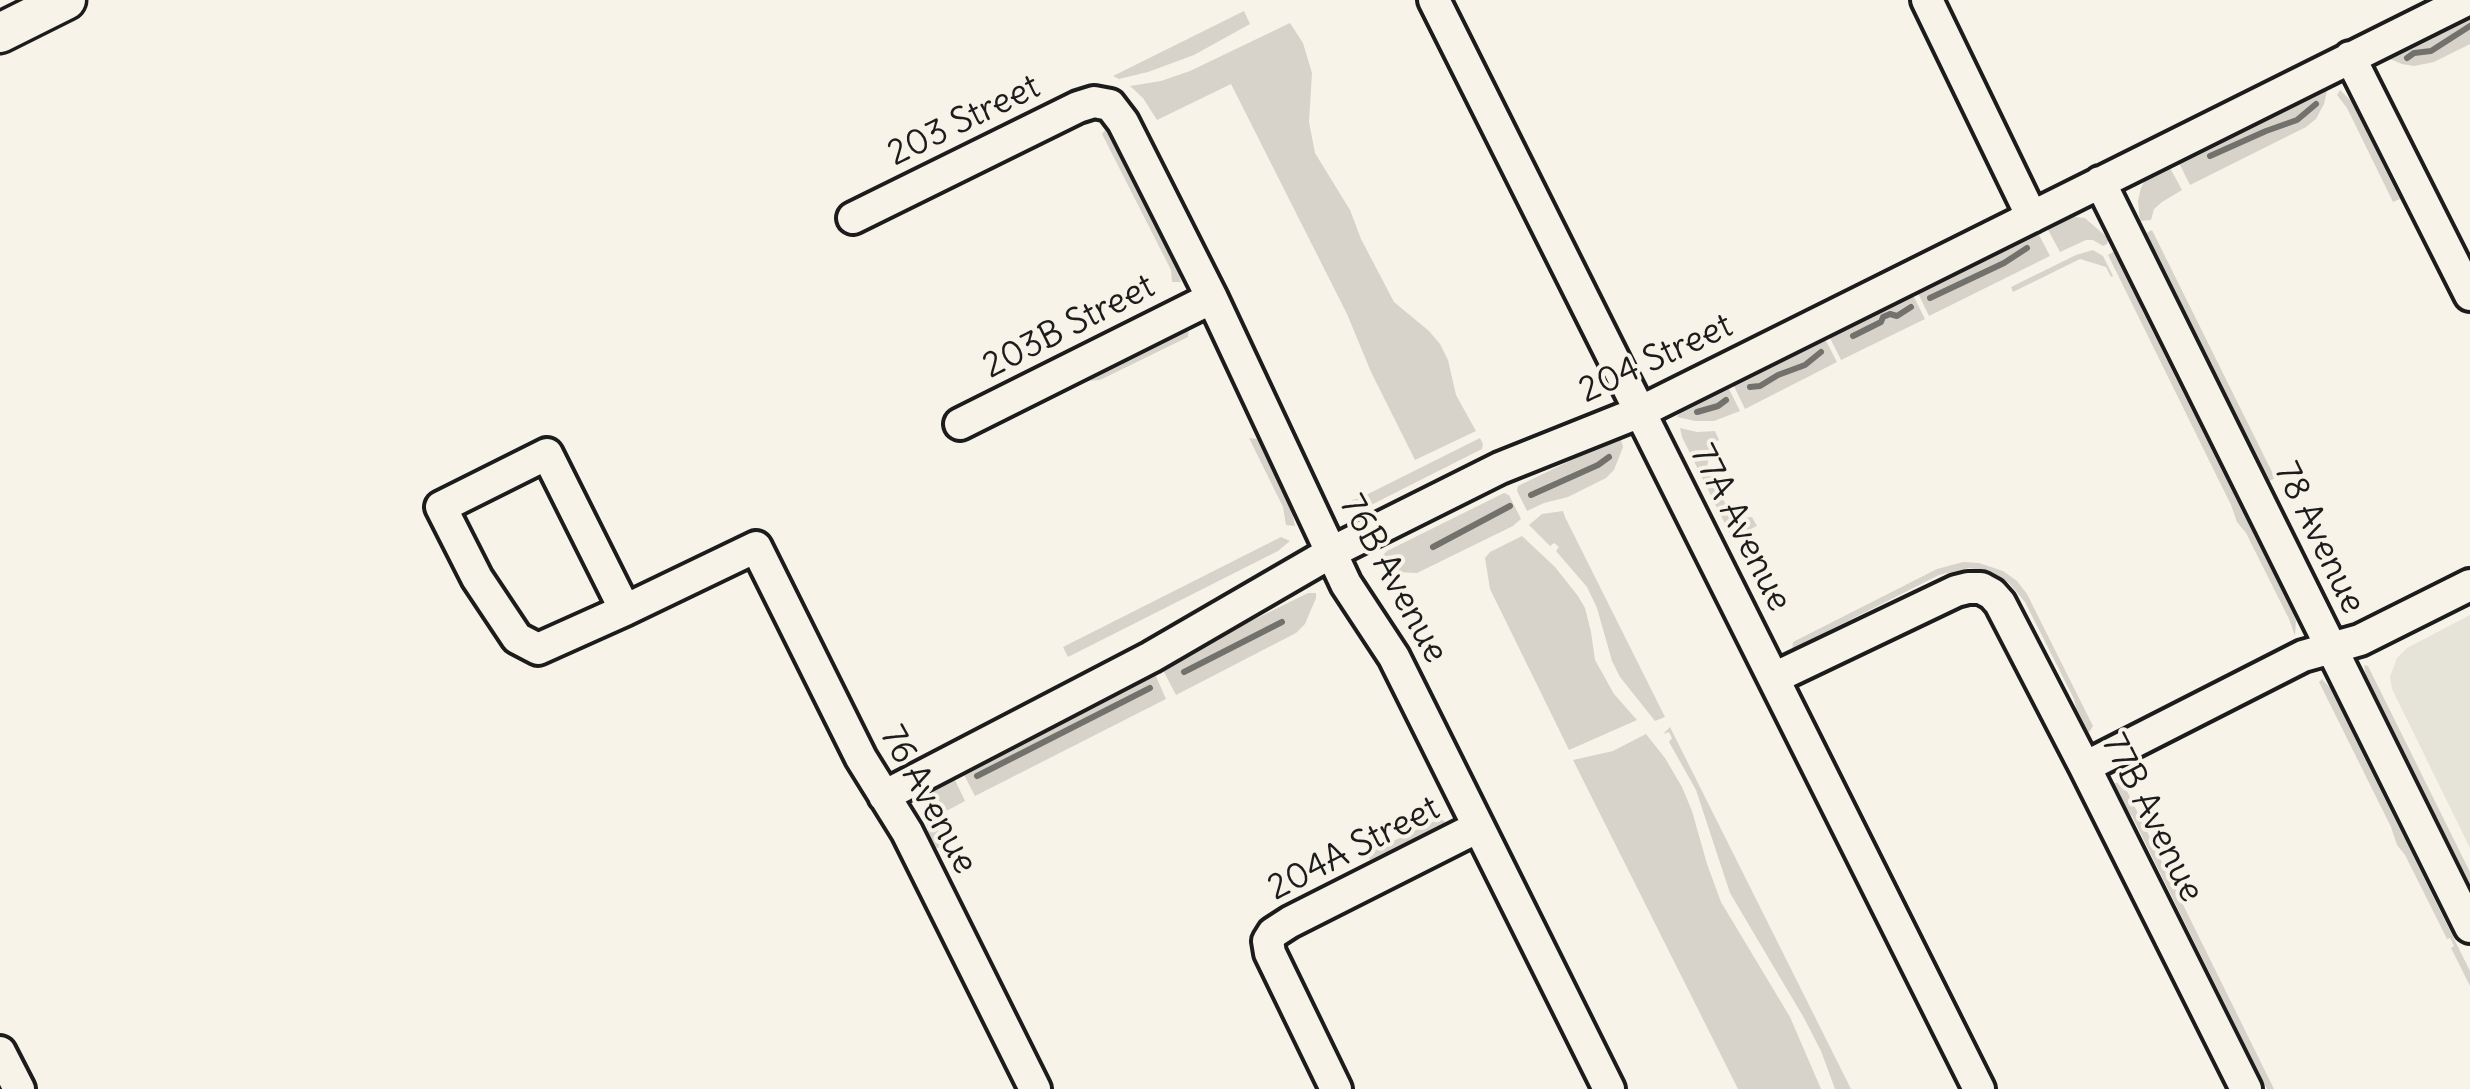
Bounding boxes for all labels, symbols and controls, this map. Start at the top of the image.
street label: 203 Street [881,66,1047,176]
street label: 203B Street [976,266,1162,388]
street label: 204 Street [1573,305,1739,413]
street label: 77A Avenue [1680,438,1800,618]
street label: 78 Avenue [2264,456,2374,620]
street label: 76B Avenue [1330,488,1456,670]
street label: 76 Avenue [870,719,986,881]
street label: 77B Avenue [2092,727,2212,909]
street label: 204A Street [1261,788,1447,910]

